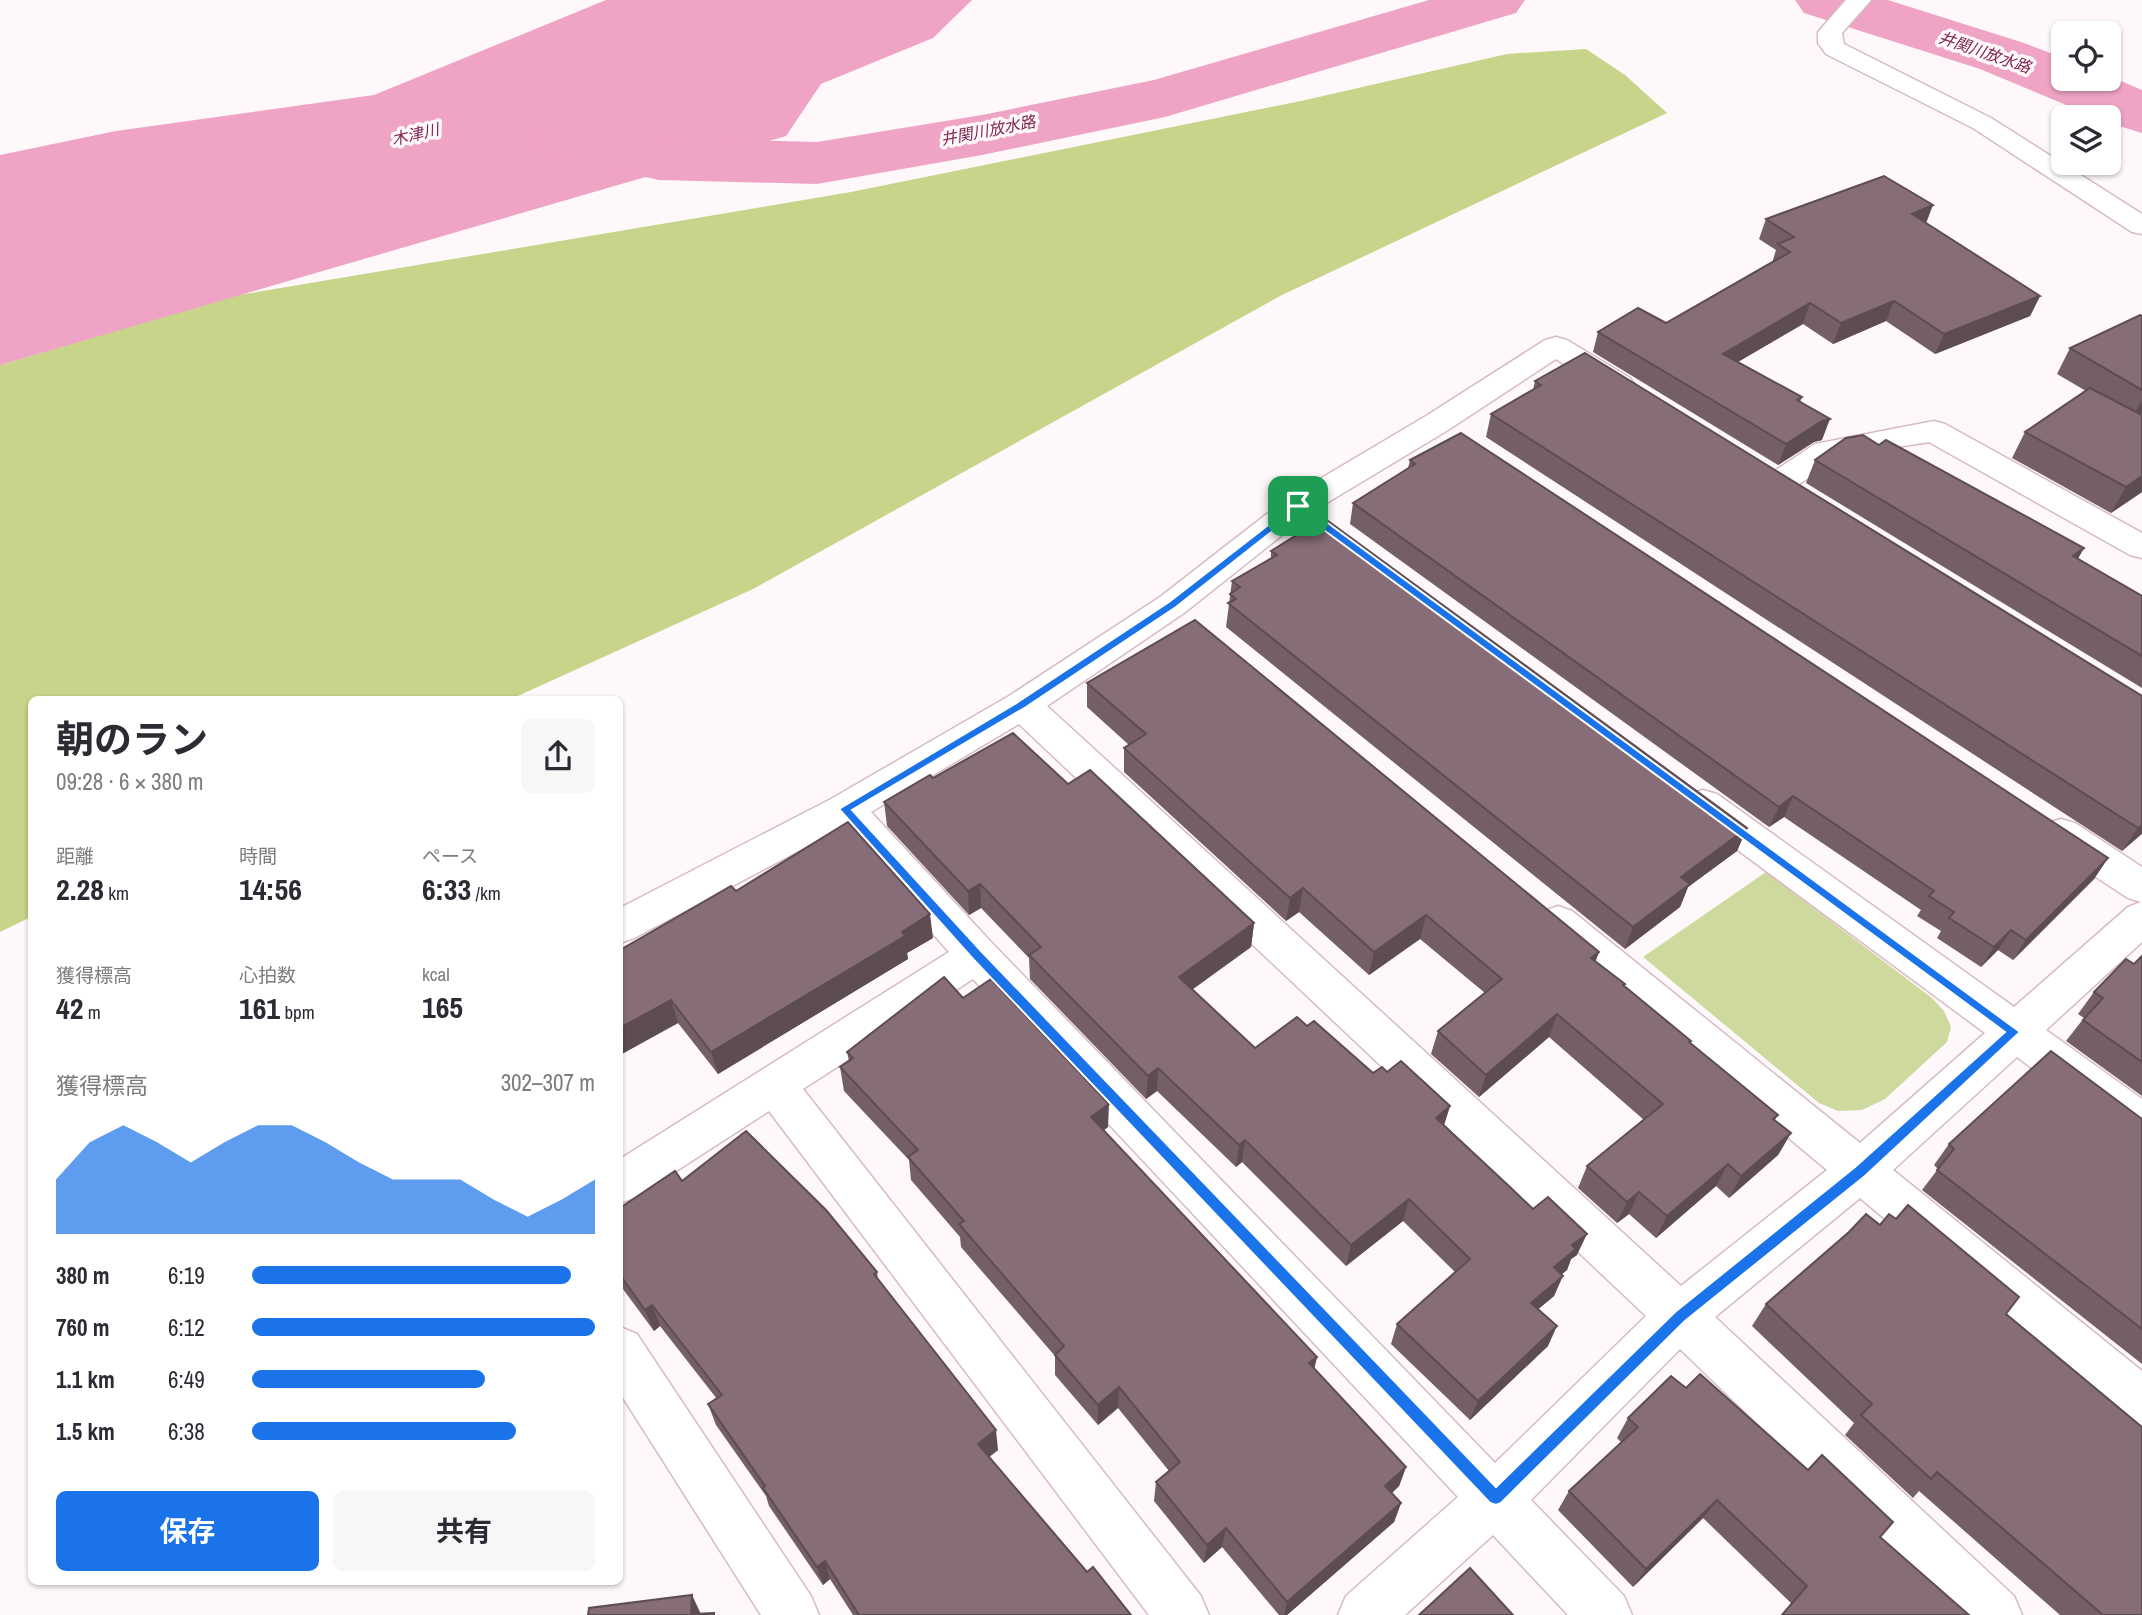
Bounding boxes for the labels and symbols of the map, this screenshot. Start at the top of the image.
water label: 井関川放水路 [1936,26,2036,79]
water label: 井関川放水路 [939,110,1039,150]
water label: 木津川 [389,117,443,150]
pin [1268,476,1328,536]

